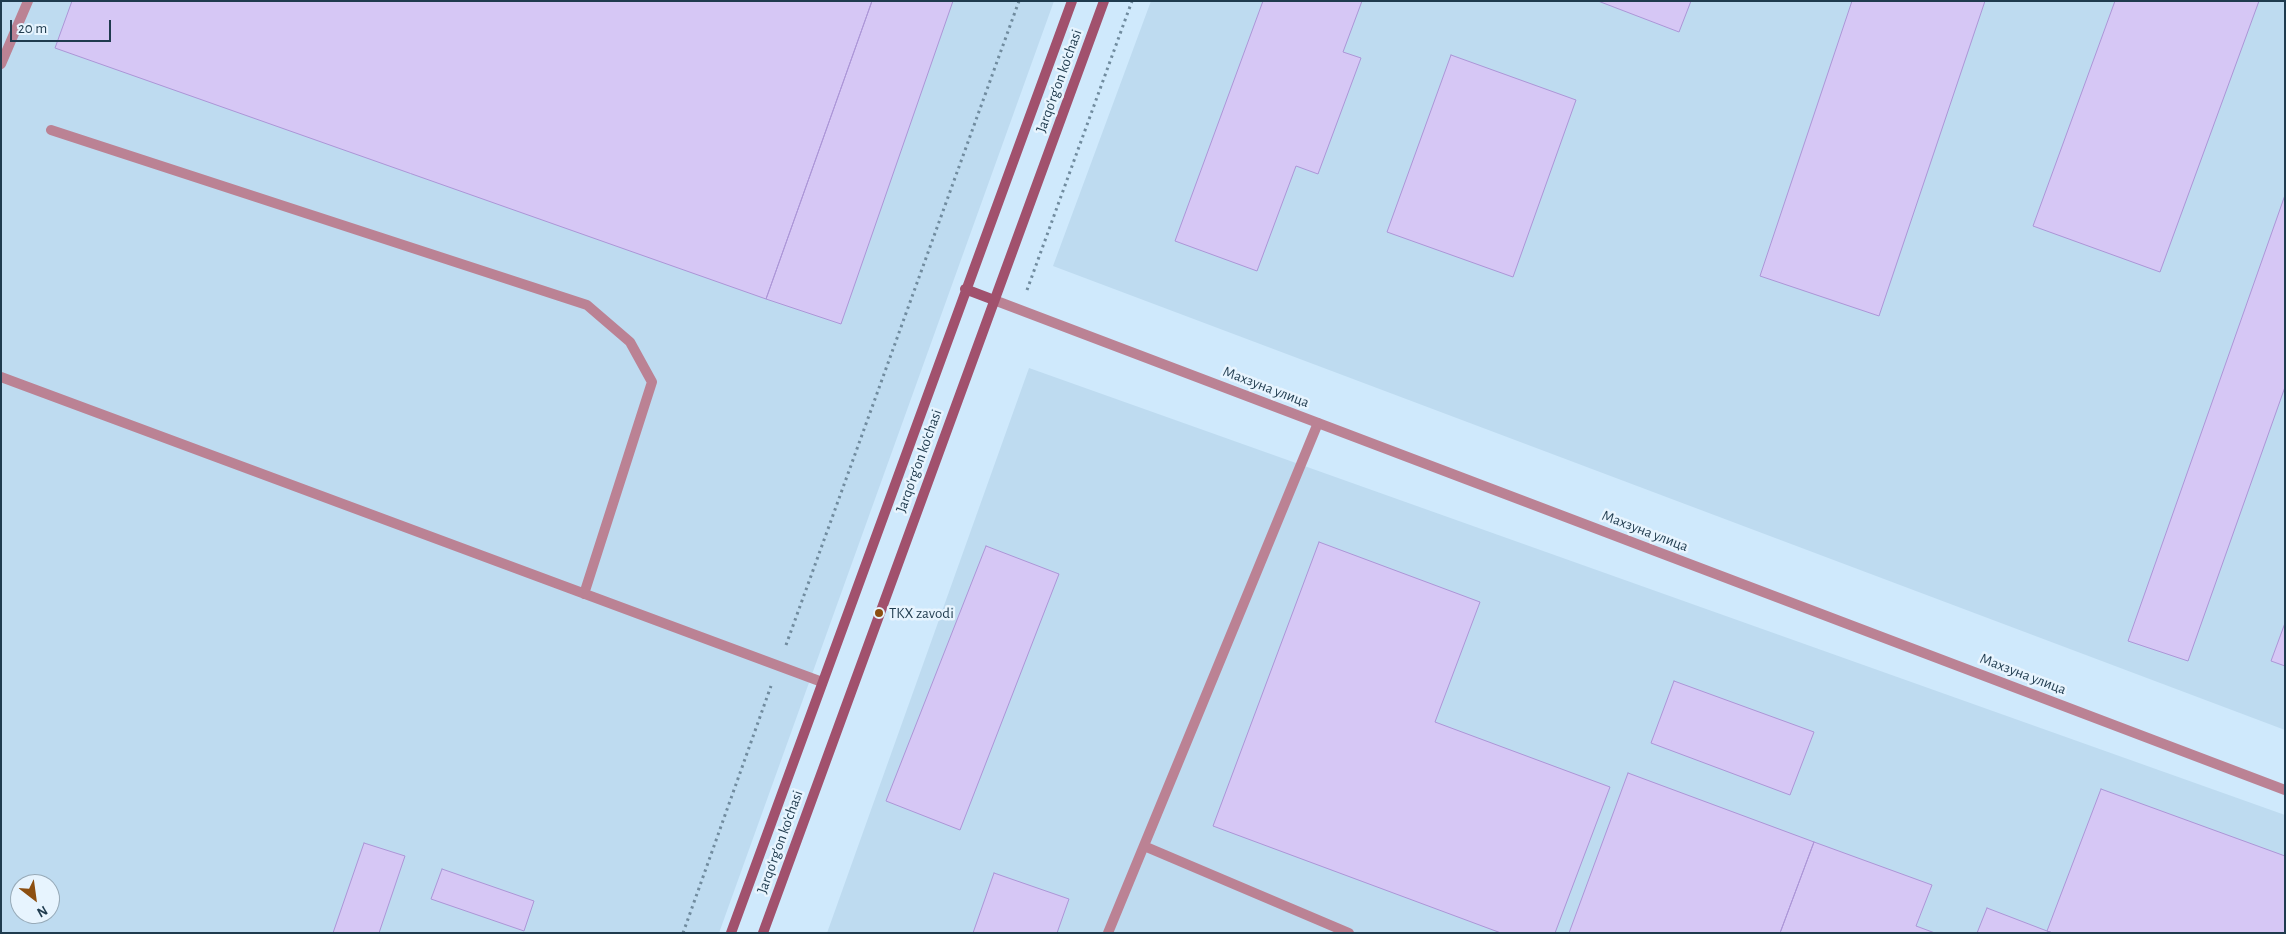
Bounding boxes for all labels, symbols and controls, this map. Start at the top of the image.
scale bar [12,10,114,42]
text: 20 m [18,21,47,36]
street label: Jarqo'rg'on ko'chasi [1032,27,1086,135]
street label: Махзуна улица [1220,362,1312,412]
street label: Jarqo'rg'on ko'chasi [892,407,946,515]
street label: Махзуна улица [1599,506,1691,556]
place label: TKX zavodi [889,604,954,622]
marker: TKX zavodi [873,607,885,619]
street label: Махзуна улица [1977,649,2069,699]
street label: Jarqo'rg'on ko'chasi [753,788,807,896]
north arrow [10,874,60,924]
text: N [34,903,50,920]

